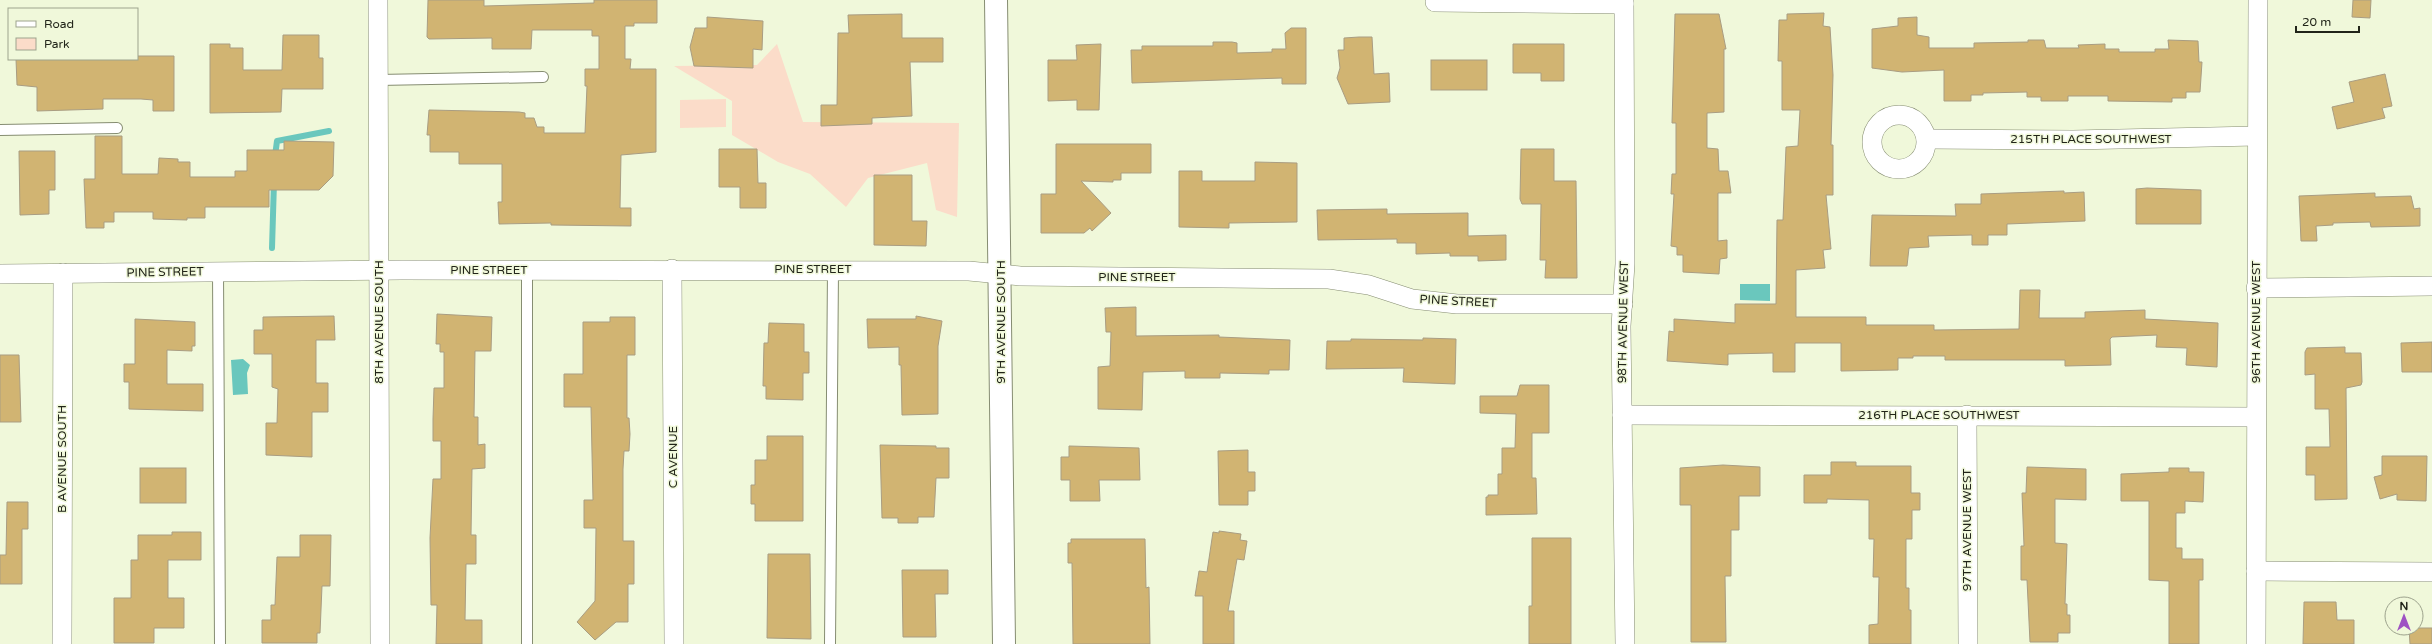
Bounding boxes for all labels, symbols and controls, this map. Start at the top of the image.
legend [8,8,138,60]
scale bar [2296,8,2359,34]
text: 20 m [2302,15,2331,29]
text: Road [44,17,74,31]
text: Park [44,37,70,51]
street label: 215TH PLACE SOUTHWEST [2010,132,2172,146]
street label: 8TH AVENUE SOUTH [372,260,386,384]
street label: 9TH AVENUE SOUTH [994,260,1008,384]
street label: 98TH AVENUE WEST [1615,260,1631,383]
street label: 96TH AVENUE WEST [2249,260,2263,383]
street label: PINE STREET [774,262,852,276]
street label: PINE STREET [450,263,528,277]
street label: PINE STREET [126,264,204,280]
street label: PINE STREET [1098,270,1176,284]
street label: PINE STREET [1419,292,1498,310]
street label: B AVENUE SOUTH [55,405,69,513]
street label: 216TH PLACE SOUTHWEST [1858,408,2020,422]
street label: C AVENUE [666,426,680,488]
street label: 97TH AVENUE WEST [1960,468,1974,591]
north arrow [2384,596,2424,636]
text: N [2400,600,2408,613]

